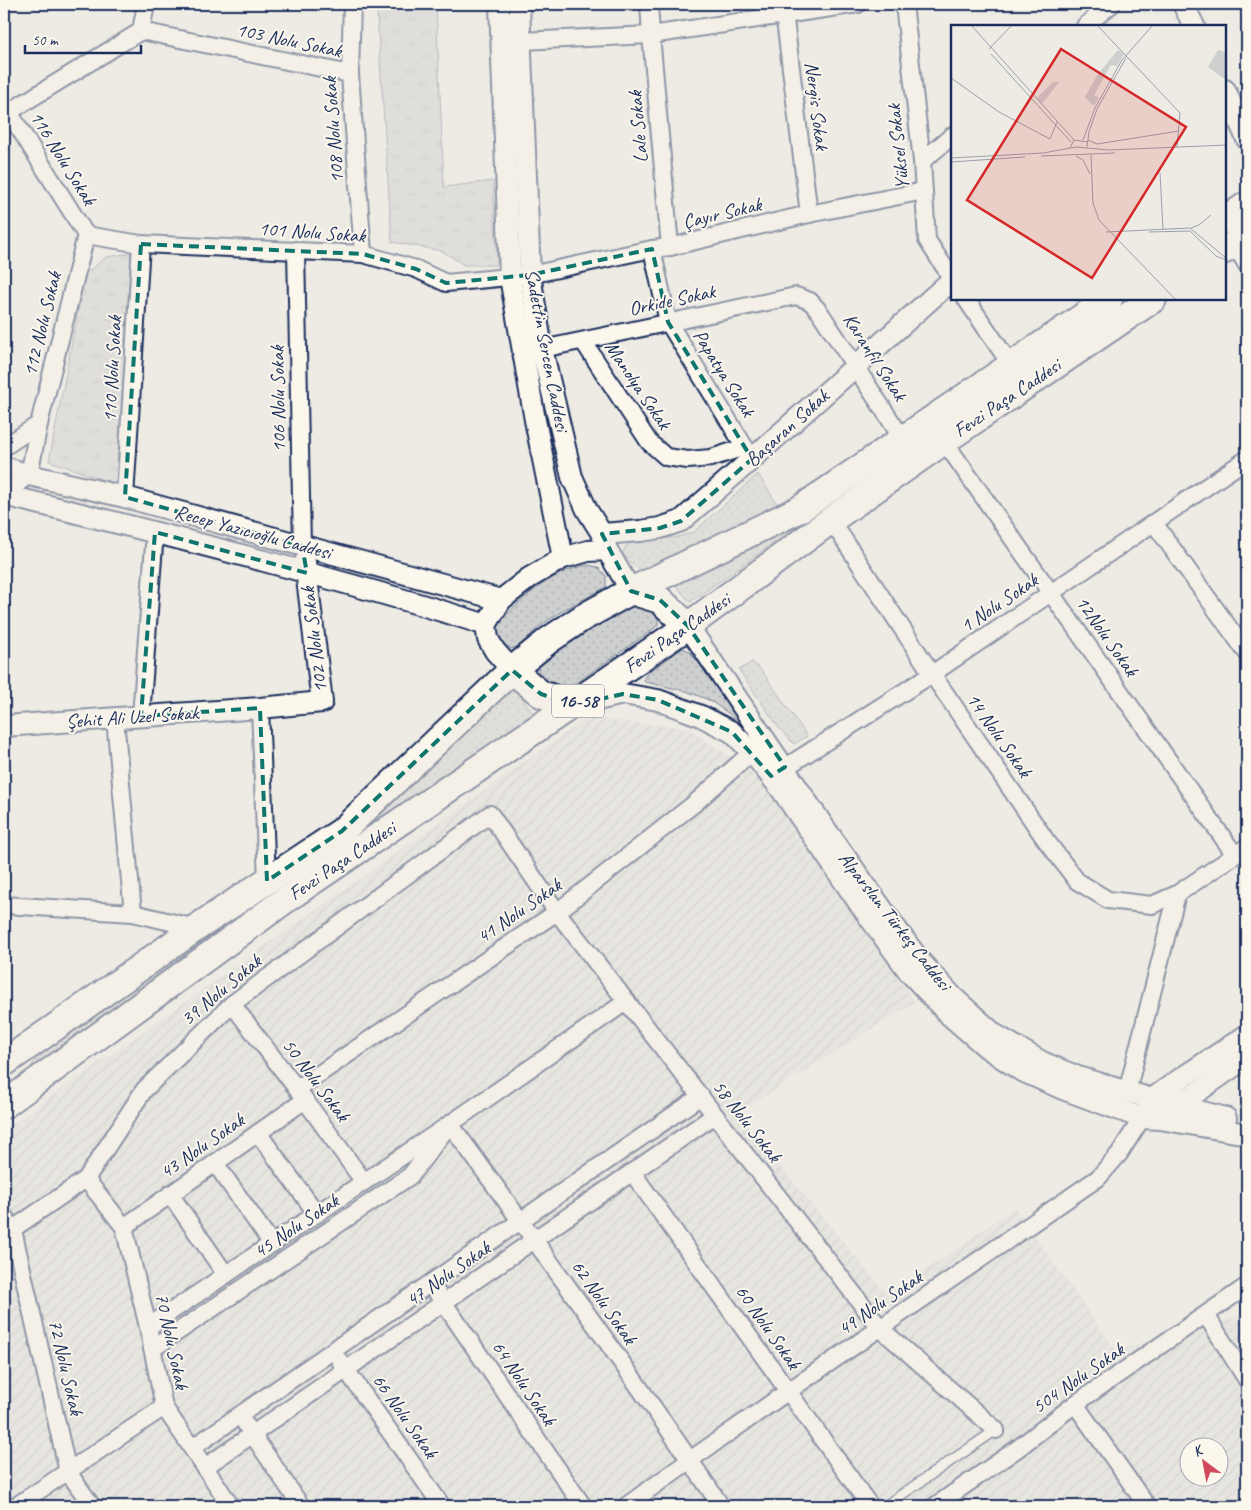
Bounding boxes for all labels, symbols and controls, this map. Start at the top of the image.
street label: 103 Nolu Sokak [234,17,345,64]
scale bar [25,22,141,54]
inset map [951,25,1226,300]
text: 50 m [32,31,59,50]
street label: Nergis Sokak [799,61,835,153]
street label: 108 Nolu Sokak [317,74,349,184]
street label: Lale Sokak [622,88,654,164]
street label: Yüksel Sokak [881,101,915,191]
street label: 116 Nolu Sokak [24,106,103,211]
street label: Çayır Sokak [680,191,765,234]
street label: 101 Nolu Sokak [258,216,368,248]
street label: Sadettin Sercen Caddesi [519,267,575,435]
street label: 112 Nolu Sokak [17,268,67,379]
street label: Orkide Sokak [627,278,719,321]
street label: Karanfil Sokak [837,308,914,407]
street label: 110 Nolu Sokak [97,313,127,423]
street label: Papatya Sokak [687,325,762,423]
street label: Manolya Sokak [599,336,678,436]
street label: 106 Nolu Sokak [265,344,291,453]
street label: Fevzi Paşa Caddesi [949,352,1067,443]
street label: Başaran Sokak [740,383,835,472]
street label: Recep Yazıcıoğlu Caddesi [172,499,336,565]
street label: 1 Nolu Sokak [955,567,1044,638]
street label: 102 Nolu Sokak [295,584,333,694]
street label: Fevzi Paşa Caddesi [619,586,737,679]
street label: 12Nolu Sokak [1070,591,1145,683]
road number: 16-58 [552,684,604,718]
street label: 14 Nolu Sokak [961,688,1038,784]
street label: Şehit Ali Uzel Sokak [65,700,201,734]
street label: Fevzi Paşa Caddesi [284,815,402,906]
street label: Alparslan Türkeş Caddesi [833,847,958,997]
street label: 41 Nolu Sokak [472,872,568,949]
street label: 39 Nolu Sokak [176,948,268,1031]
street label: 50 Nolu Sokak [277,1033,356,1128]
street label: 58 Nolu Sokak [707,1075,788,1168]
street label: 43 Nolu Sokak [155,1107,251,1184]
street label: 45 Nolu Sokak [249,1187,345,1264]
street label: 47 Nolu Sokak [401,1235,497,1312]
street label: 62 Nolu Sokak [566,1255,643,1351]
street label: 49 Nolu Sokak [833,1264,929,1341]
street label: 60 Nolu Sokak [730,1280,807,1376]
street label: 70 Nolu Sokak [150,1291,195,1393]
street label: 72 Nolu Sokak [43,1317,90,1419]
street label: 64 Nolu Sokak [486,1336,563,1432]
street label: 504 Nolu Sokak [1027,1336,1130,1419]
street label: 66 Nolu Sokak [367,1369,444,1465]
north arrow [1178,1438,1228,1488]
text: K [1190,1441,1207,1460]

